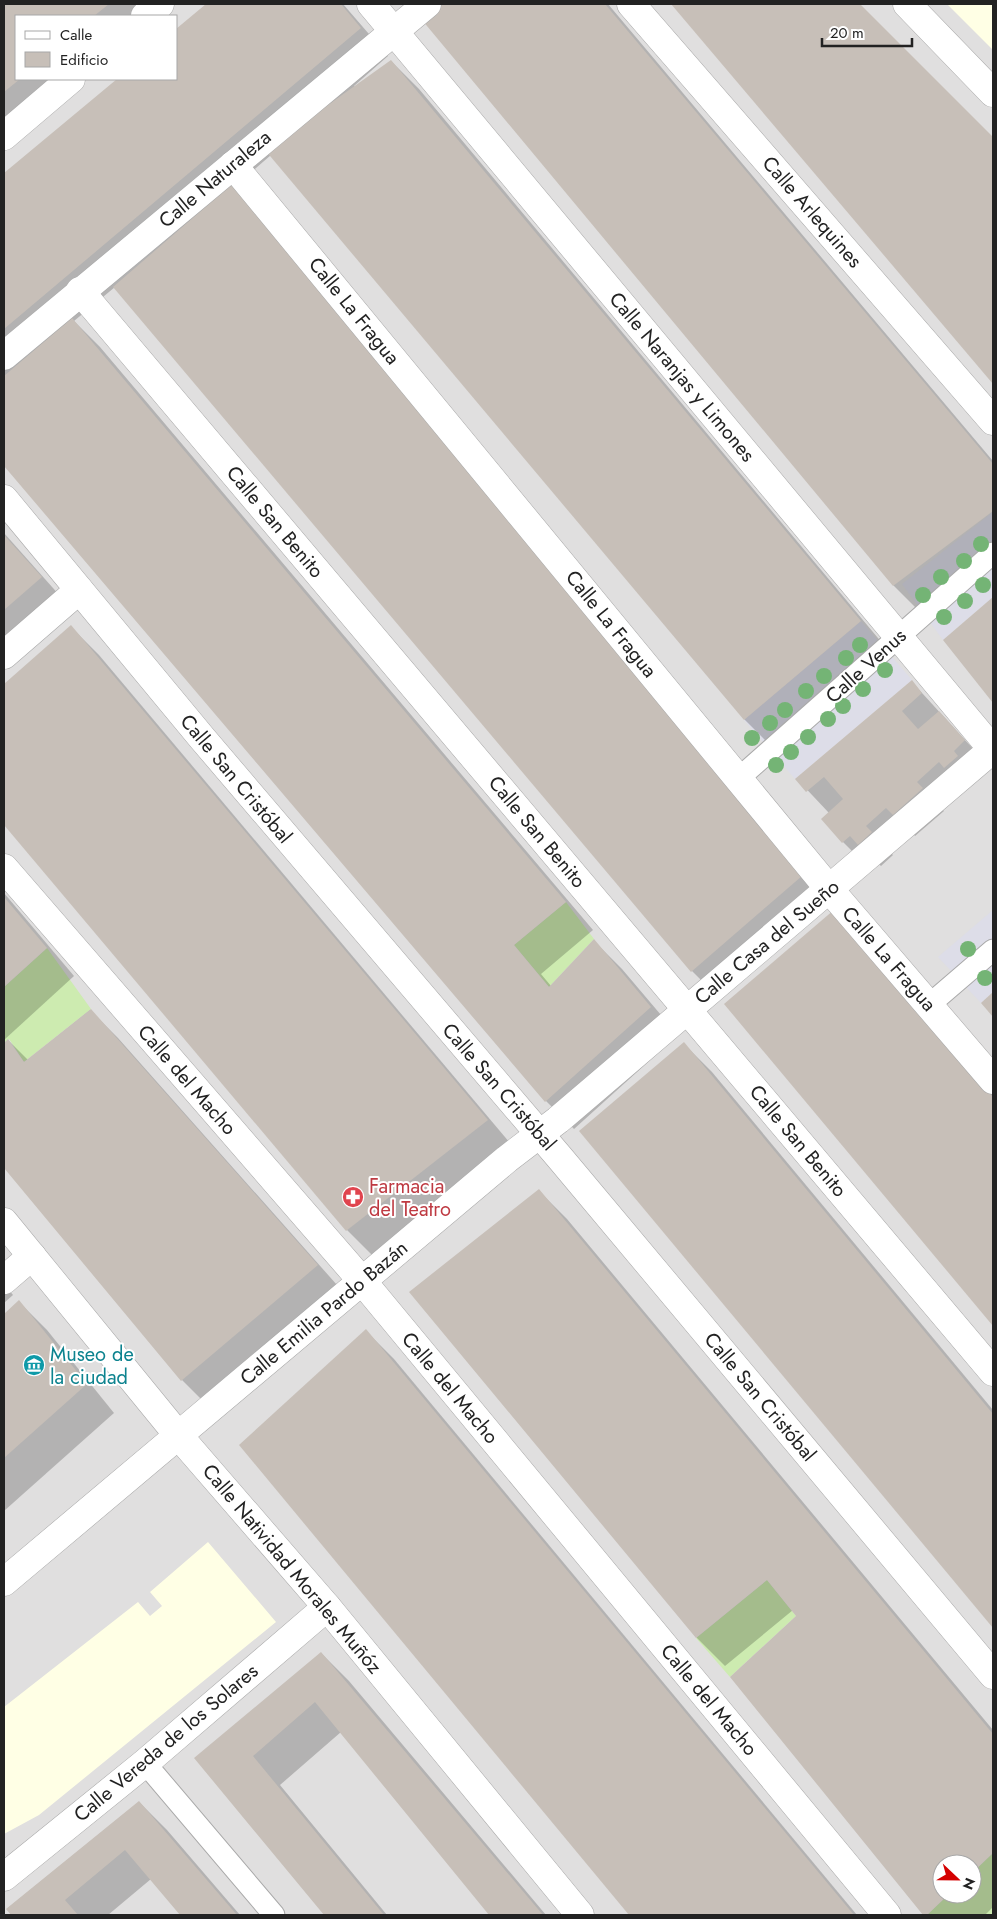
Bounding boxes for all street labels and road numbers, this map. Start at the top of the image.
street label: Calle Naturaleza [152,123,278,235]
street label: Calle Arlequines [755,150,869,274]
street label: Calle La Fragua [301,251,407,371]
street label: Calle Naranjas y Limones [602,286,762,468]
street label: Calle San Benito [219,460,331,585]
street label: Calle La Fragua [558,564,664,684]
street label: Calle Venus [819,622,913,710]
street label: Calle San Cristóbal [173,708,299,850]
street label: Calle San Benito [481,770,593,895]
street label: Calle Casa del Sueño [688,873,846,1011]
street label: Calle La Fragua [835,900,943,1018]
street label: Calle San Cristóbal [435,1017,563,1157]
street label: Calle del Macho [131,1018,243,1142]
street label: Calle San Benito [742,1079,854,1204]
street label: Calle Emilia Pardo Bazán [234,1234,414,1392]
street label: Calle del Macho [395,1326,505,1450]
street label: Calle San Cristóbal [697,1326,823,1468]
street label: Calle Natividad Morales Muñóz [195,1458,389,1680]
street label: Calle del Macho [654,1638,764,1762]
street label: Calle Vereda de los Solares [67,1657,265,1829]

